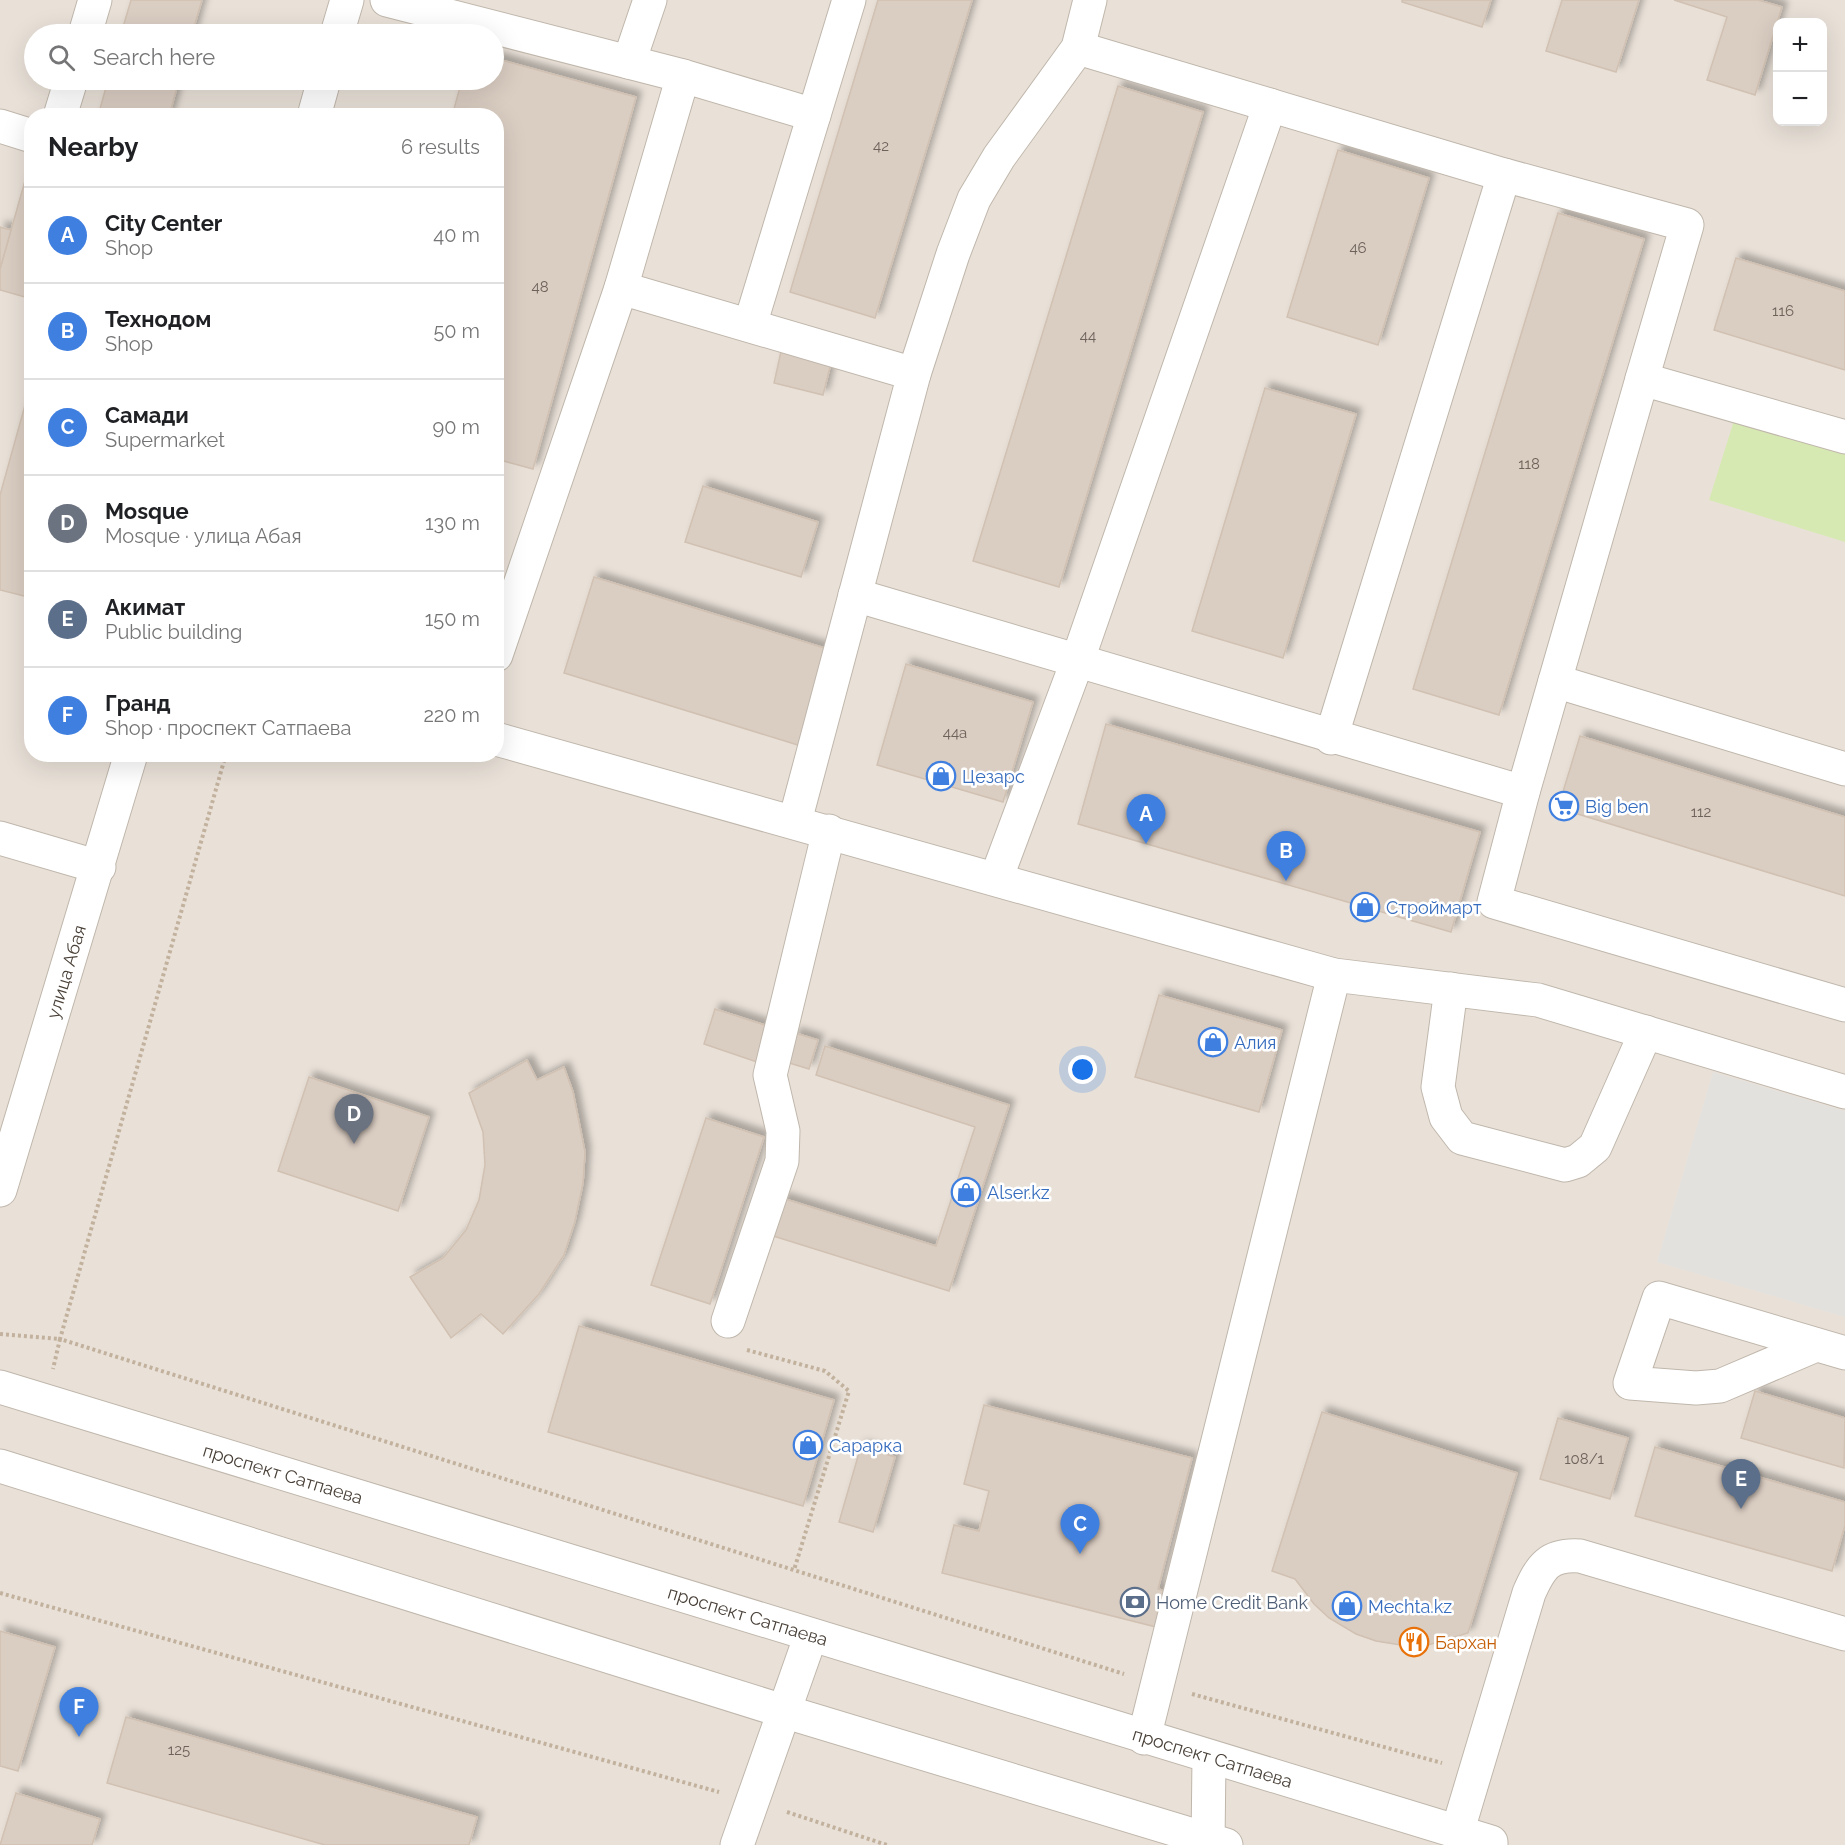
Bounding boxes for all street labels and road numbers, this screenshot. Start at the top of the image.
street label: улица Абая [42,922,90,1021]
street label: проспект Сатпаева [201,1439,366,1508]
street label: проспект Сатпаева [665,1581,830,1650]
street label: проспект Сатпаева [1130,1723,1295,1791]

